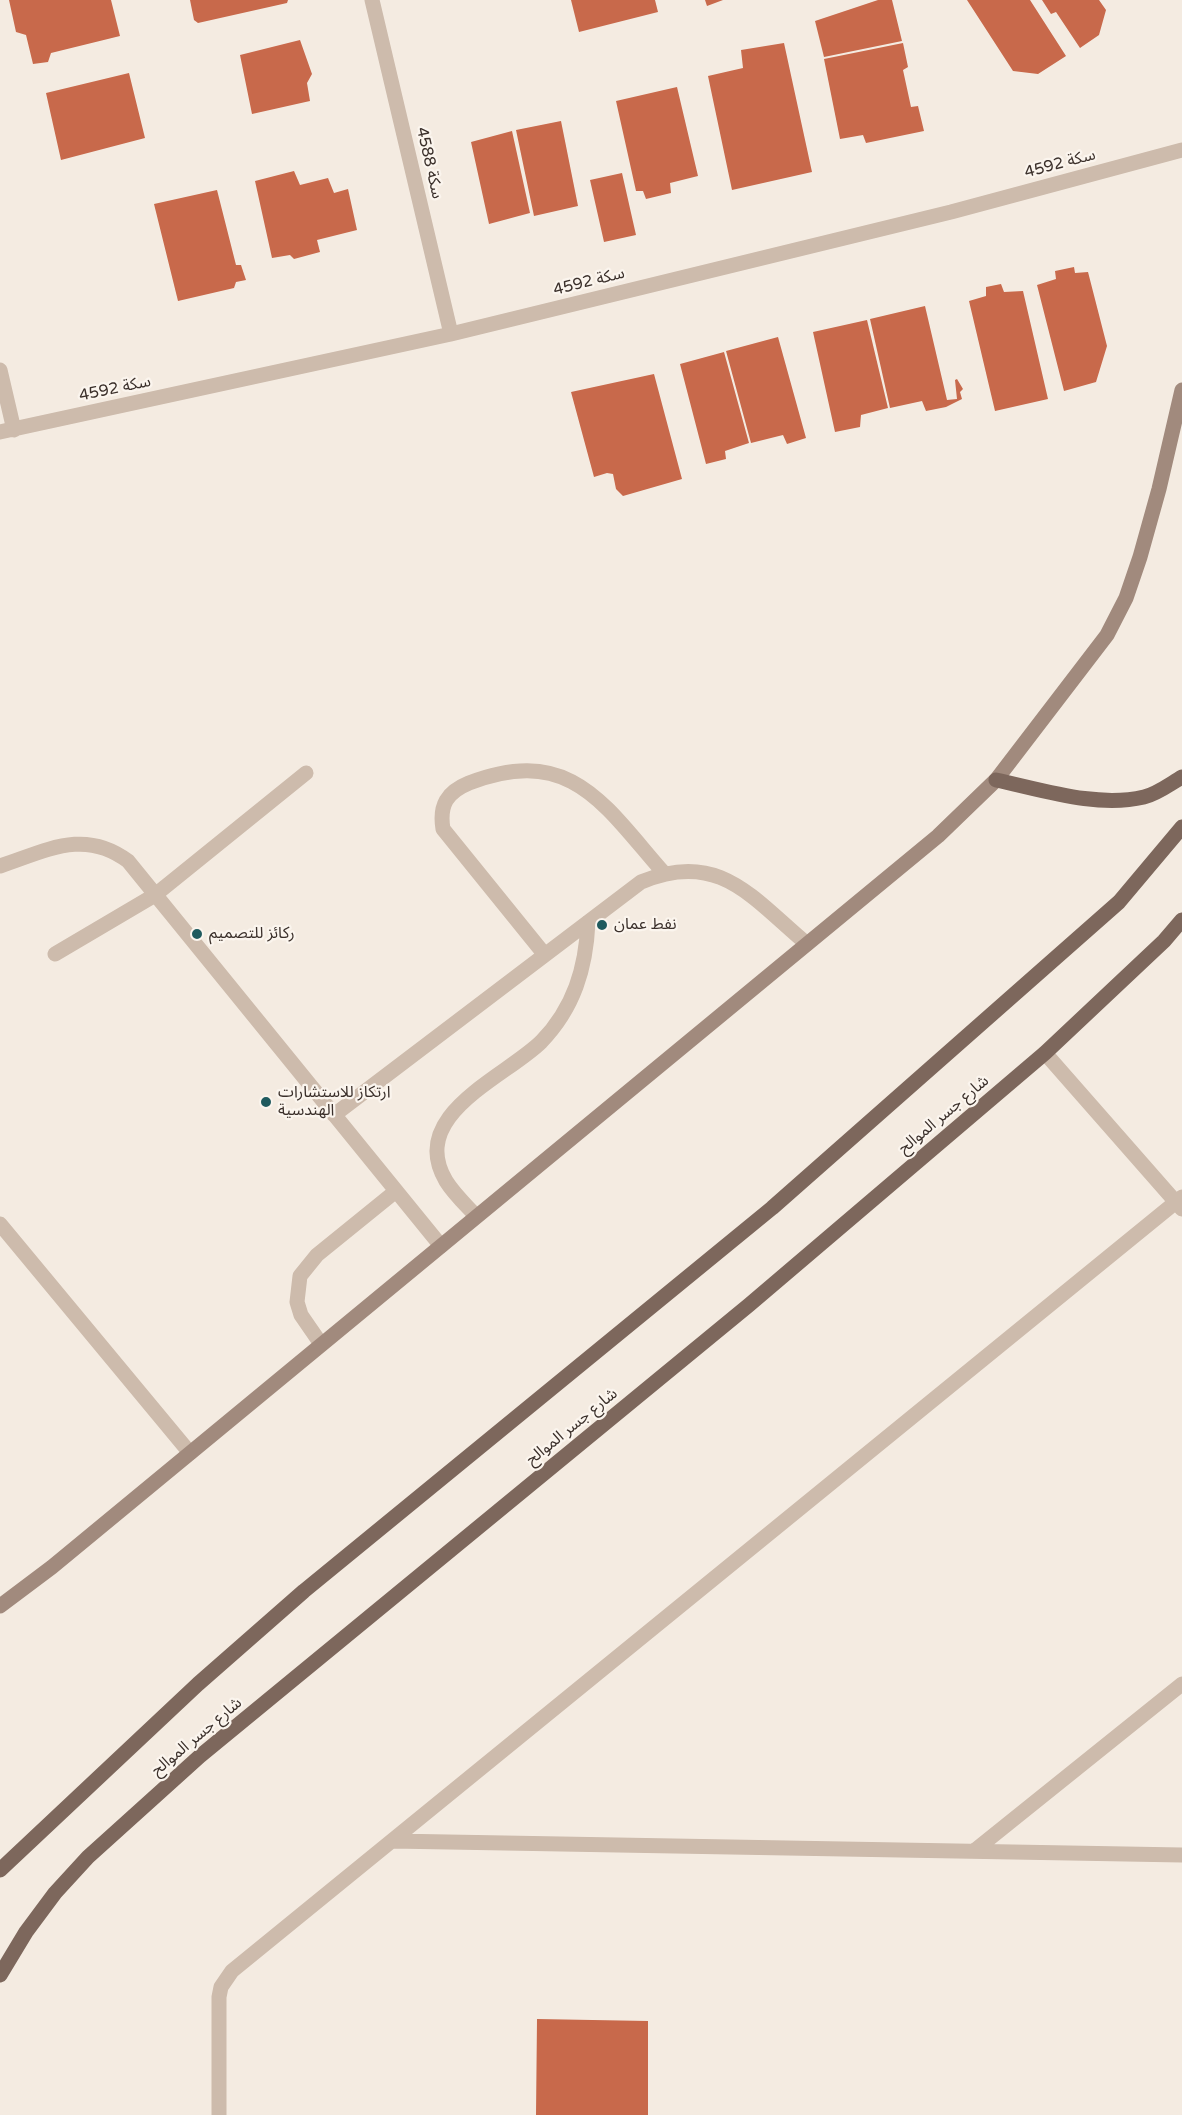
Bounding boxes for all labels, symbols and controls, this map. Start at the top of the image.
street label: سكة 4588 [411,125,447,201]
street label: سكة 4592 [1022,145,1098,183]
street label: سكة 4592 [551,264,627,300]
street label: سكة 4592 [77,372,153,406]
place label: نفط عمان [614,915,677,935]
marker: نفط عمان [595,918,609,932]
place label: ركائز للتصميم [209,924,295,944]
marker: ركائز للتصميم [190,927,204,941]
street label: شارع جسر الموالح [895,1072,993,1158]
place label: ارتكاز للاستشارات الهندسية [278,1083,390,1121]
marker: ارتكاز للاستشارات الهندسية [259,1095,273,1109]
street label: شارع جسر الموالح [522,1384,622,1470]
street label: شارع جسر الموالح [148,1694,246,1780]

